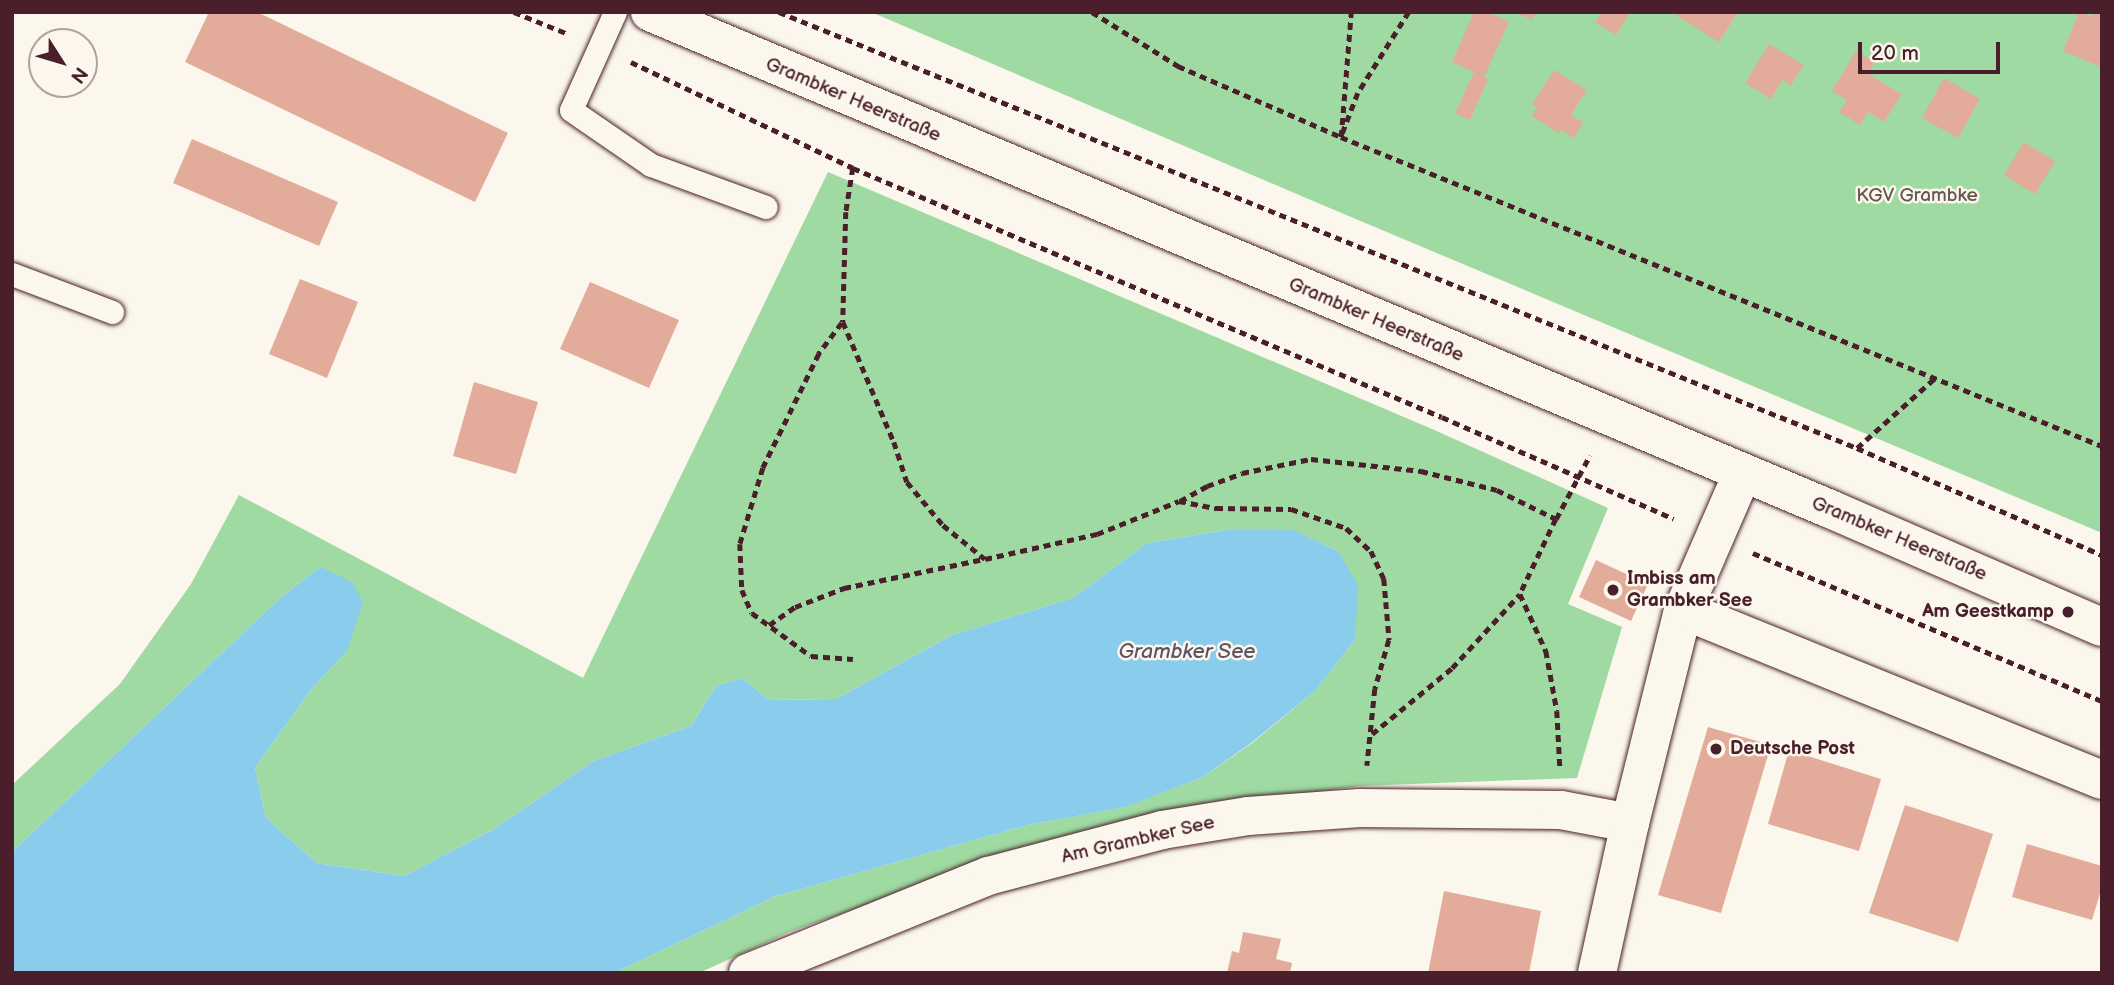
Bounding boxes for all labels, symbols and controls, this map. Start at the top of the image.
north arrow [28,28,98,98]
scale bar [1862,28,2004,72]
text: 20 m [1871,41,1919,66]
street label: Grambker Heerstraße [762,53,944,147]
text: N [65,62,92,87]
park label: KGV Grambke [1856,185,1978,207]
street label: Grambker Heerstraße [1285,273,1467,367]
street label: Grambker Heerstraße [1808,492,1990,586]
place label: Imbiss am Grambker See [1627,568,1752,612]
marker: Imbiss am Grambker See [1605,582,1621,598]
place label: Am Geestkamp [1922,601,2054,623]
marker: Am Geestkamp [2060,604,2076,620]
water label: Grambker See [1118,639,1256,665]
place label: Deutsche Post [1730,738,1855,760]
marker: Deutsche Post [1708,741,1724,757]
street label: Am Grambker See [1059,811,1217,869]

